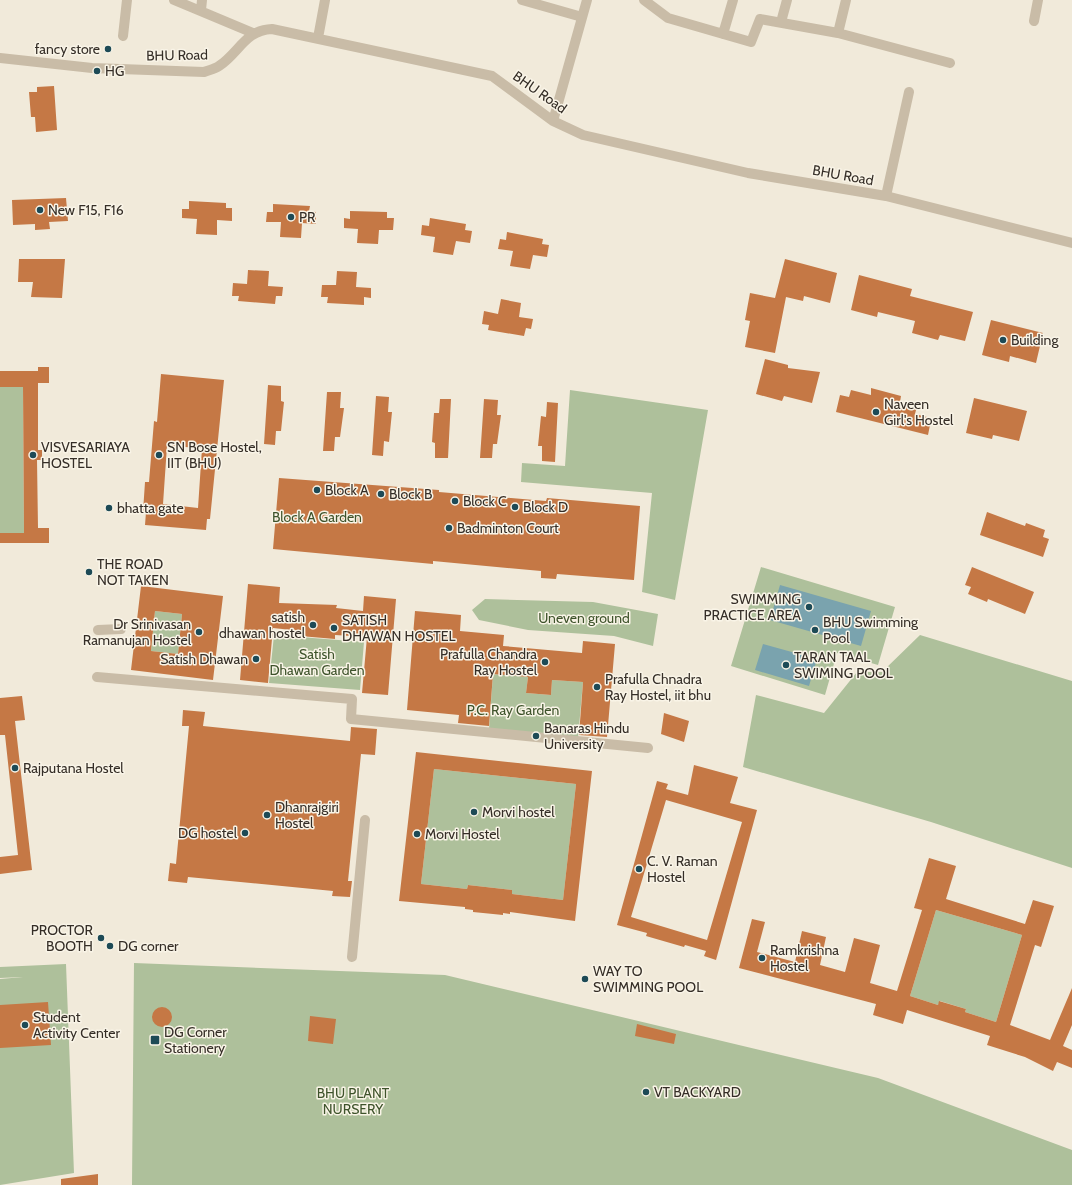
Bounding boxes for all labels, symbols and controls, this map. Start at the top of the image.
place label: fancy store [35,40,100,58]
marker: fancy store [103,44,113,54]
street label: BHU Road [146,45,208,65]
place label: HG [105,62,124,80]
marker: HG [92,66,102,76]
street label: BHU Road [509,67,571,117]
street label: BHU Road [811,161,875,189]
place label: New F15, F16 [48,201,124,219]
marker: New F15, F16 [35,205,45,215]
place label: PR [299,208,316,226]
marker: PR [286,212,296,222]
place label: Building [1011,331,1059,349]
marker: Building [998,335,1008,345]
place label: Naveen Girl's Hostel [884,395,954,429]
marker: Naveen Girl's Hostel [871,407,881,417]
place label: VISVESARIAYA HOSTEL [41,438,130,472]
place label: SN Bose Hostel, IIT (BHU) [167,438,262,472]
marker: VISVESARIAYA HOSTEL [28,450,38,460]
marker: SN Bose Hostel, IIT (BHU) [154,450,164,460]
place label: Block A [325,481,369,499]
marker: Block A [312,485,322,495]
place label: Block B [389,485,432,503]
marker: Block B [376,489,386,499]
place label: Block C [463,492,507,510]
marker: Block C [450,496,460,506]
place label: Block D [523,498,568,516]
place label: bhatta gate [117,499,184,517]
marker: Block D [510,502,520,512]
marker: bhatta gate [104,503,114,513]
park label: Block A Garden [272,508,362,526]
place label: Badminton Court [457,519,559,537]
marker: Badminton Court [444,523,454,533]
place label: THE ROAD NOT TAKEN [97,555,169,589]
marker: THE ROAD NOT TAKEN [84,567,94,577]
place label: SWIMMING PRACTICE AREA [703,590,801,624]
marker: SWIMMING PRACTICE AREA [804,602,814,612]
place label: satish dhawan hostel [219,608,306,642]
park label: Uneven ground [538,609,630,627]
place label: SATISH DHAWAN HOSTEL [342,611,456,645]
place label: BHU Swimming Pool [823,613,919,647]
place label: Dr Srinivasan Ramanujan Hostel [83,615,192,649]
marker: satish dhawan hostel [308,620,318,630]
marker: SATISH DHAWAN HOSTEL [329,623,339,633]
marker: BHU Swimming Pool [810,625,820,635]
marker: Dr Srinivasan Ramanujan Hostel [194,627,204,637]
park label: Satish Dhawan Garden [269,645,365,679]
place label: Prafulla Chandra Ray Hostel [440,645,538,679]
place label: TARAN TAAL SWIMING POOL [794,648,893,682]
place label: Satish Dhawan [160,650,248,668]
marker: Satish Dhawan [251,654,261,664]
marker: Prafulla Chandra Ray Hostel [540,657,550,667]
marker: TARAN TAAL SWIMING POOL [781,660,791,670]
place label: Prafulla Chnadra Ray Hostel, iit bhu [605,670,711,704]
marker: Prafulla Chnadra Ray Hostel, iit bhu [592,682,602,692]
park label: P.C. Ray Garden [467,701,559,719]
place label: Banaras Hindu University [544,719,629,753]
marker: Banaras Hindu University [531,731,541,741]
place label: Rajputana Hostel [23,759,124,777]
marker: Rajputana Hostel [10,763,20,773]
place label: Dhanrajgiri Hostel [275,798,339,832]
place label: Morvi hostel [482,803,555,821]
marker: Morvi hostel [469,807,479,817]
marker: Dhanrajgiri Hostel [262,810,272,820]
place label: DG hostel [178,824,238,842]
place label: Morvi Hostel [425,825,500,843]
marker: DG hostel [240,828,250,838]
marker: Morvi Hostel [412,829,422,839]
place label: C. V. Raman Hostel [647,852,718,886]
marker: C. V. Raman Hostel [634,864,644,874]
place label: PROCTOR BOOTH [31,921,94,955]
marker: PROCTOR BOOTH [96,933,106,943]
place label: DG corner [118,937,179,955]
marker: DG corner [105,941,115,951]
place label: Ramkrishna Hostel [770,941,839,975]
marker: Ramkrishna Hostel [757,953,767,963]
place label: WAY TO SWIMMING POOL [593,962,703,996]
marker: WAY TO SWIMMING POOL [580,974,590,984]
place label: Student Activity Center [33,1008,120,1042]
marker: Student Activity Center [20,1020,30,1030]
place label: DG Corner Stationery [164,1023,227,1057]
marker: DG Corner Stationery [149,1034,161,1046]
place label: VT BACKYARD [654,1083,741,1101]
park label: BHU PLANT NURSERY [317,1084,390,1118]
marker: VT BACKYARD [641,1087,651,1097]

